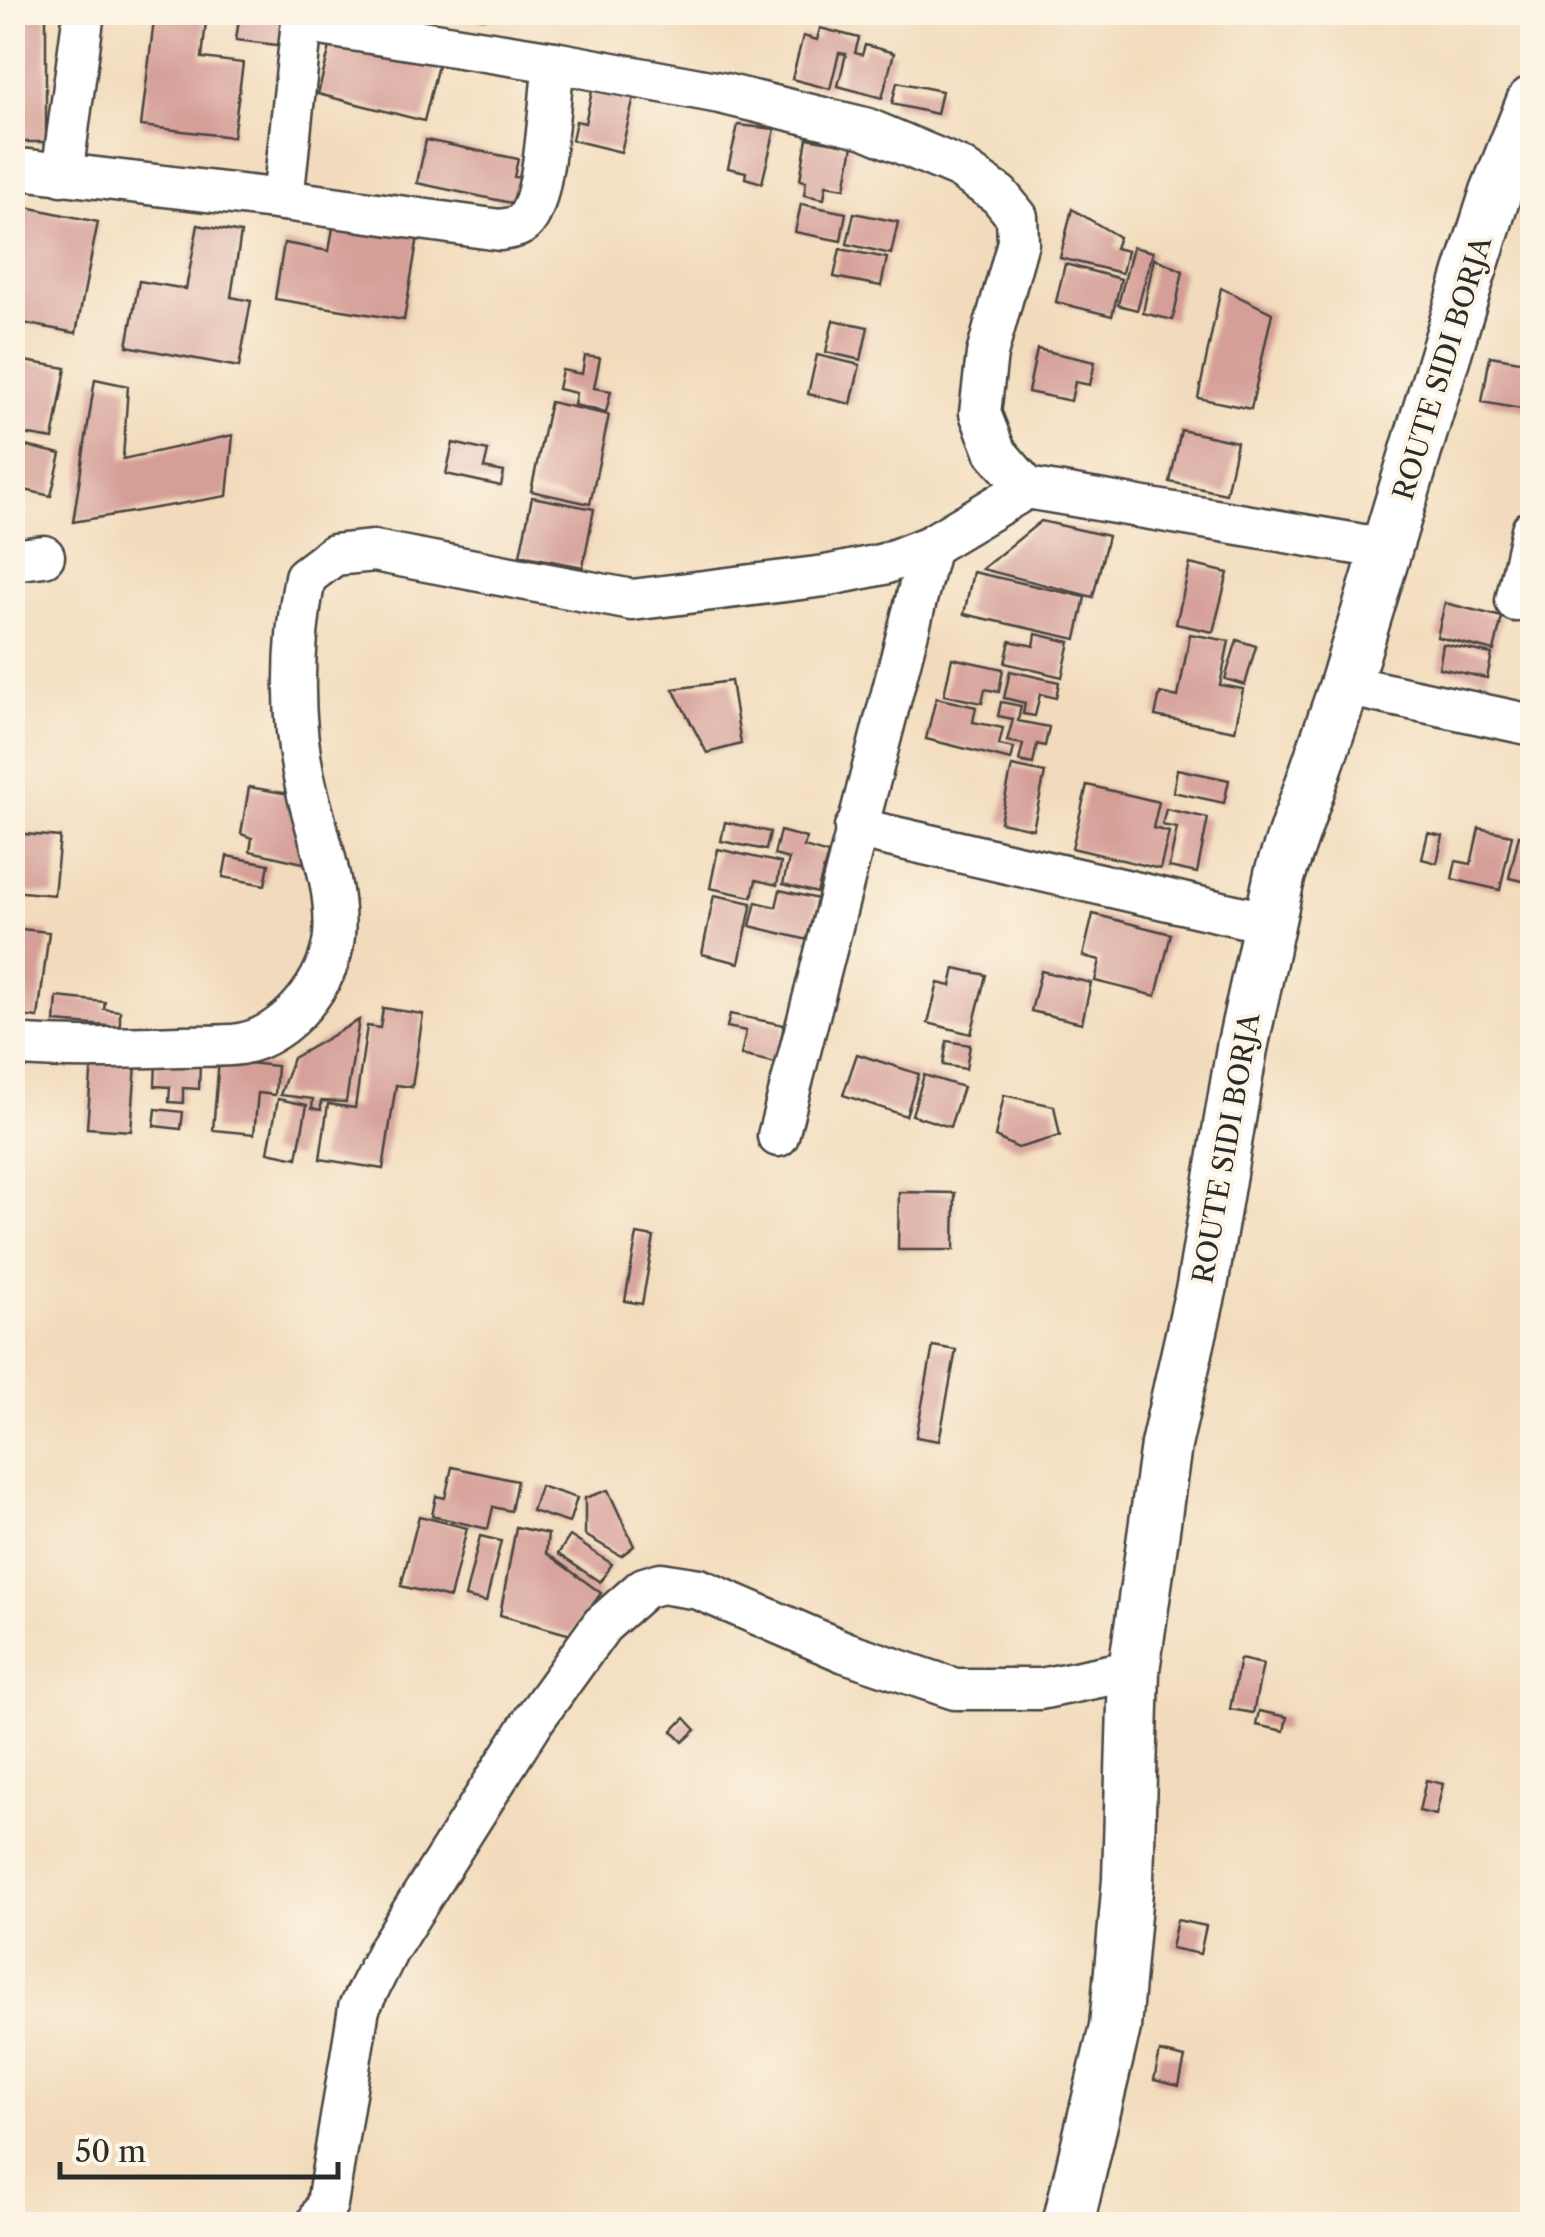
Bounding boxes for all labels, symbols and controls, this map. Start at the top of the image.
street label: ROUTE SIDI BORJA [1386,231,1499,504]
street label: ROUTE SIDI BORJA [1185,1009,1267,1286]
scale bar [60,2117,338,2179]
text: 50 m [75,2133,146,2170]

